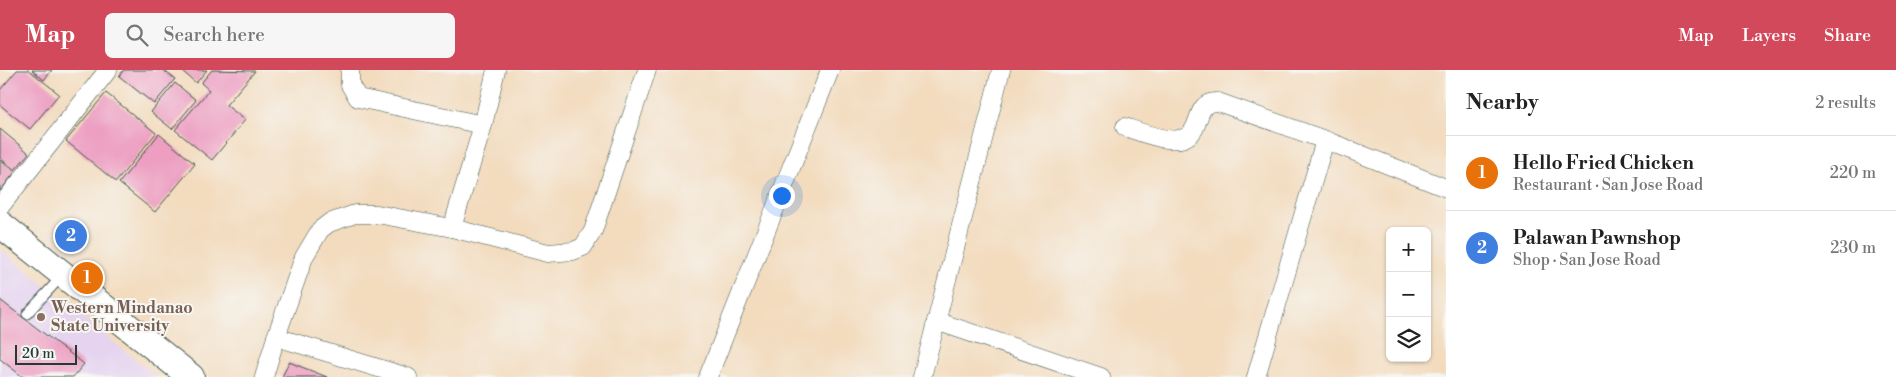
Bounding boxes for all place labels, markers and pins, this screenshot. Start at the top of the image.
pin: 2 [55,217,87,255]
pin: 1 [71,259,103,297]
place label: Western Mindanao State University [50,298,193,336]
marker: Western Mindanao State University [35,311,47,323]

